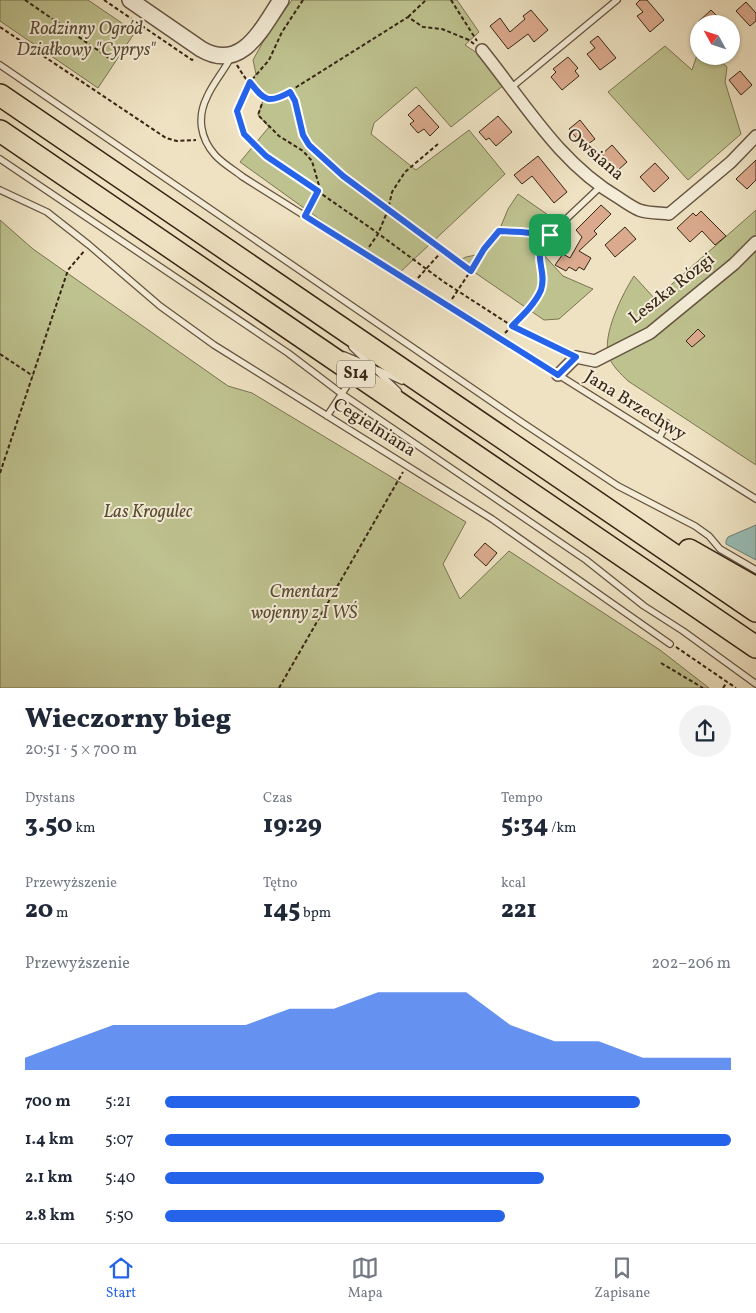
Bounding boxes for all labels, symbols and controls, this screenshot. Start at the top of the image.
north arrow [690,15,740,65]
map controls [690,15,740,65]
park label: Rodzinny Ogród Działkowy "Cyprys" [16,17,157,63]
street label: Owsiana [561,123,629,187]
pin [529,214,571,256]
icon: arrive [536,221,564,249]
street label: Leszka Rózgi [624,247,720,331]
road number: S14 [337,360,375,388]
street label: Jana Brzechwy [579,365,691,447]
street label: Cegielniana [328,393,420,463]
park label: Las Krogulec [104,500,193,525]
park label: Cmentarz wojenny z I WŚ [251,580,358,626]
text: Wieczorny bieg [25,700,231,739]
button: share [679,705,731,757]
text: 20:51 · 5 × 700 m [25,739,137,761]
text: Dystans [25,789,75,808]
text: Czas [263,789,292,808]
text: Tempo [501,789,543,808]
text: 3.50 [25,808,73,843]
text: 19:29 [263,808,322,843]
text: 5:34 [501,808,549,843]
text: km [73,819,95,838]
text: /km [549,819,576,838]
text: Przewyższenie [25,874,117,893]
text: Tętno [263,874,298,893]
text: kcal [501,874,526,893]
text: 20 [25,893,53,928]
text: 145 [263,893,300,928]
text: 221 [501,893,537,928]
text: m [53,904,69,923]
text: bpm [300,904,331,923]
text: Przewyższenie [25,953,130,975]
text: 202–206 m [652,953,731,975]
text: 700 m [25,1091,71,1113]
text: 5:21 [105,1091,131,1113]
text: 1.4 km [25,1129,74,1151]
text: 5:07 [105,1129,134,1151]
text: 2.1 km [25,1167,73,1189]
text: 5:40 [105,1167,135,1189]
text: 2.8 km [25,1205,75,1227]
text: 5:50 [105,1205,133,1227]
tab: Start [106,1254,136,1303]
tab: Mapa [348,1254,383,1303]
tab: Zapisane [594,1254,650,1303]

